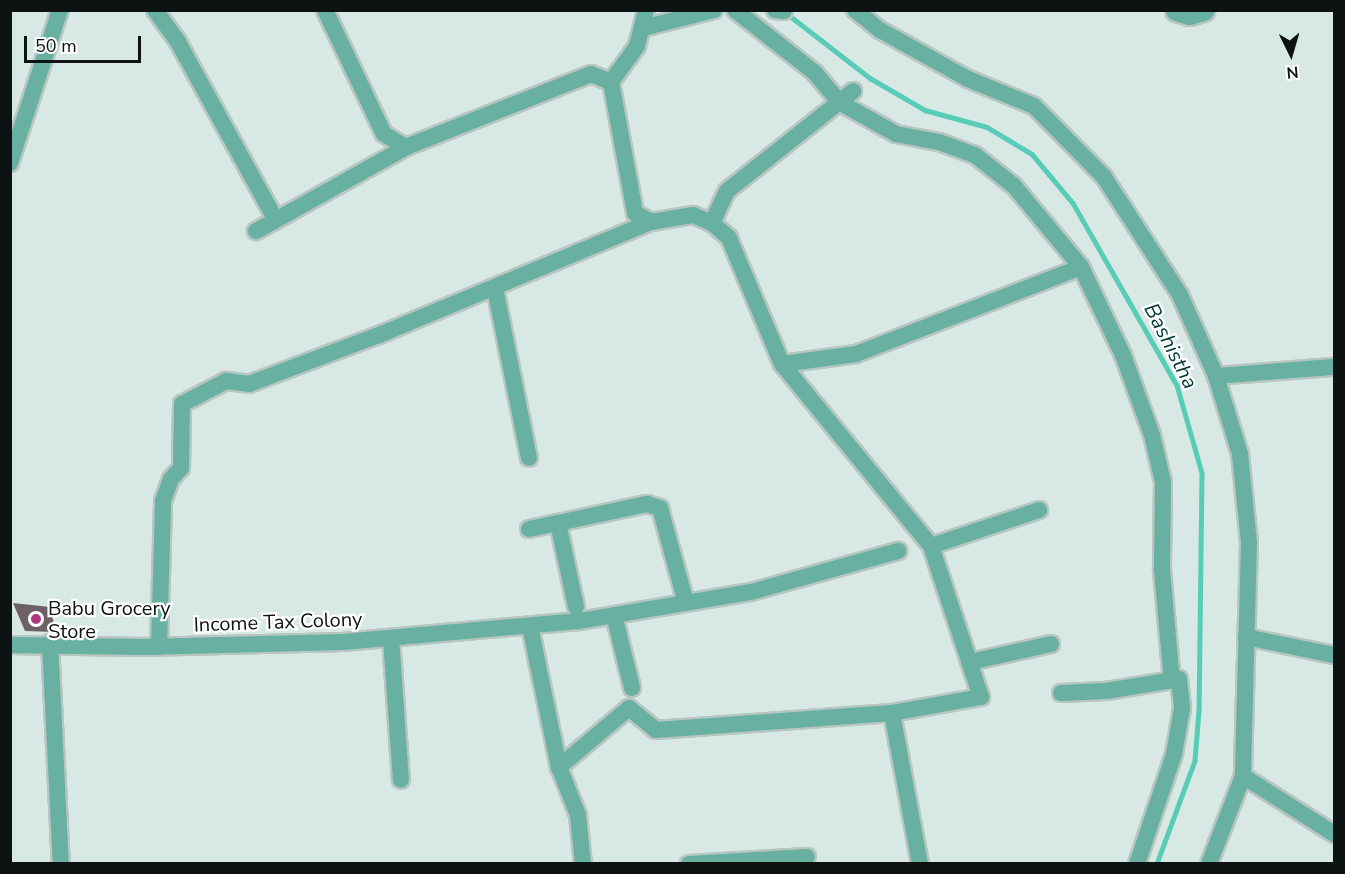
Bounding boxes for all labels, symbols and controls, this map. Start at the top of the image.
scale bar [27,24,144,62]
north arrow [1261,24,1321,84]
text: 50 m [35,34,77,58]
text: N [1286,60,1299,83]
water label: Bashistha [1139,299,1203,393]
place label: Babu Grocery Store [48,596,171,643]
street label: Income Tax Colony [193,607,363,637]
marker: Babu Grocery Store [29,612,43,626]

